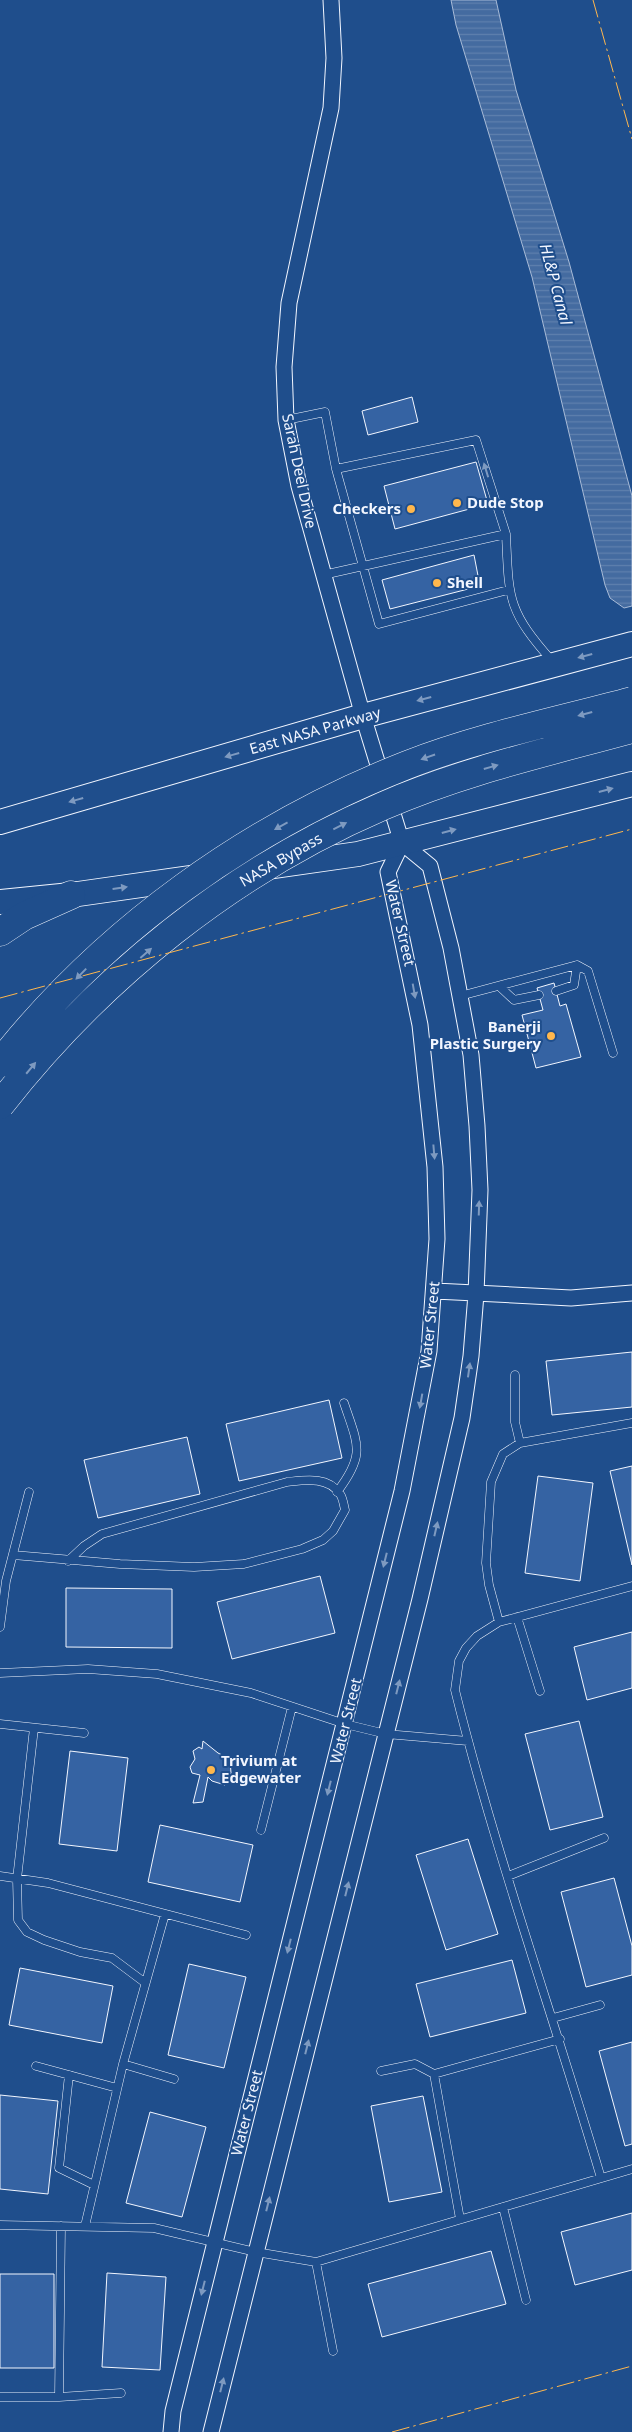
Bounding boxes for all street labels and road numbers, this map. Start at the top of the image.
street label: Sarah Deel Drive [278,412,322,530]
street label: East NASA Parkway [247,702,383,758]
street label: NASA Bypass [236,827,325,891]
street label: Water Street [381,878,421,968]
street label: Water Street [414,1280,444,1370]
street label: Water Street [325,1675,366,1766]
street label: Water Street [226,2067,267,2158]

